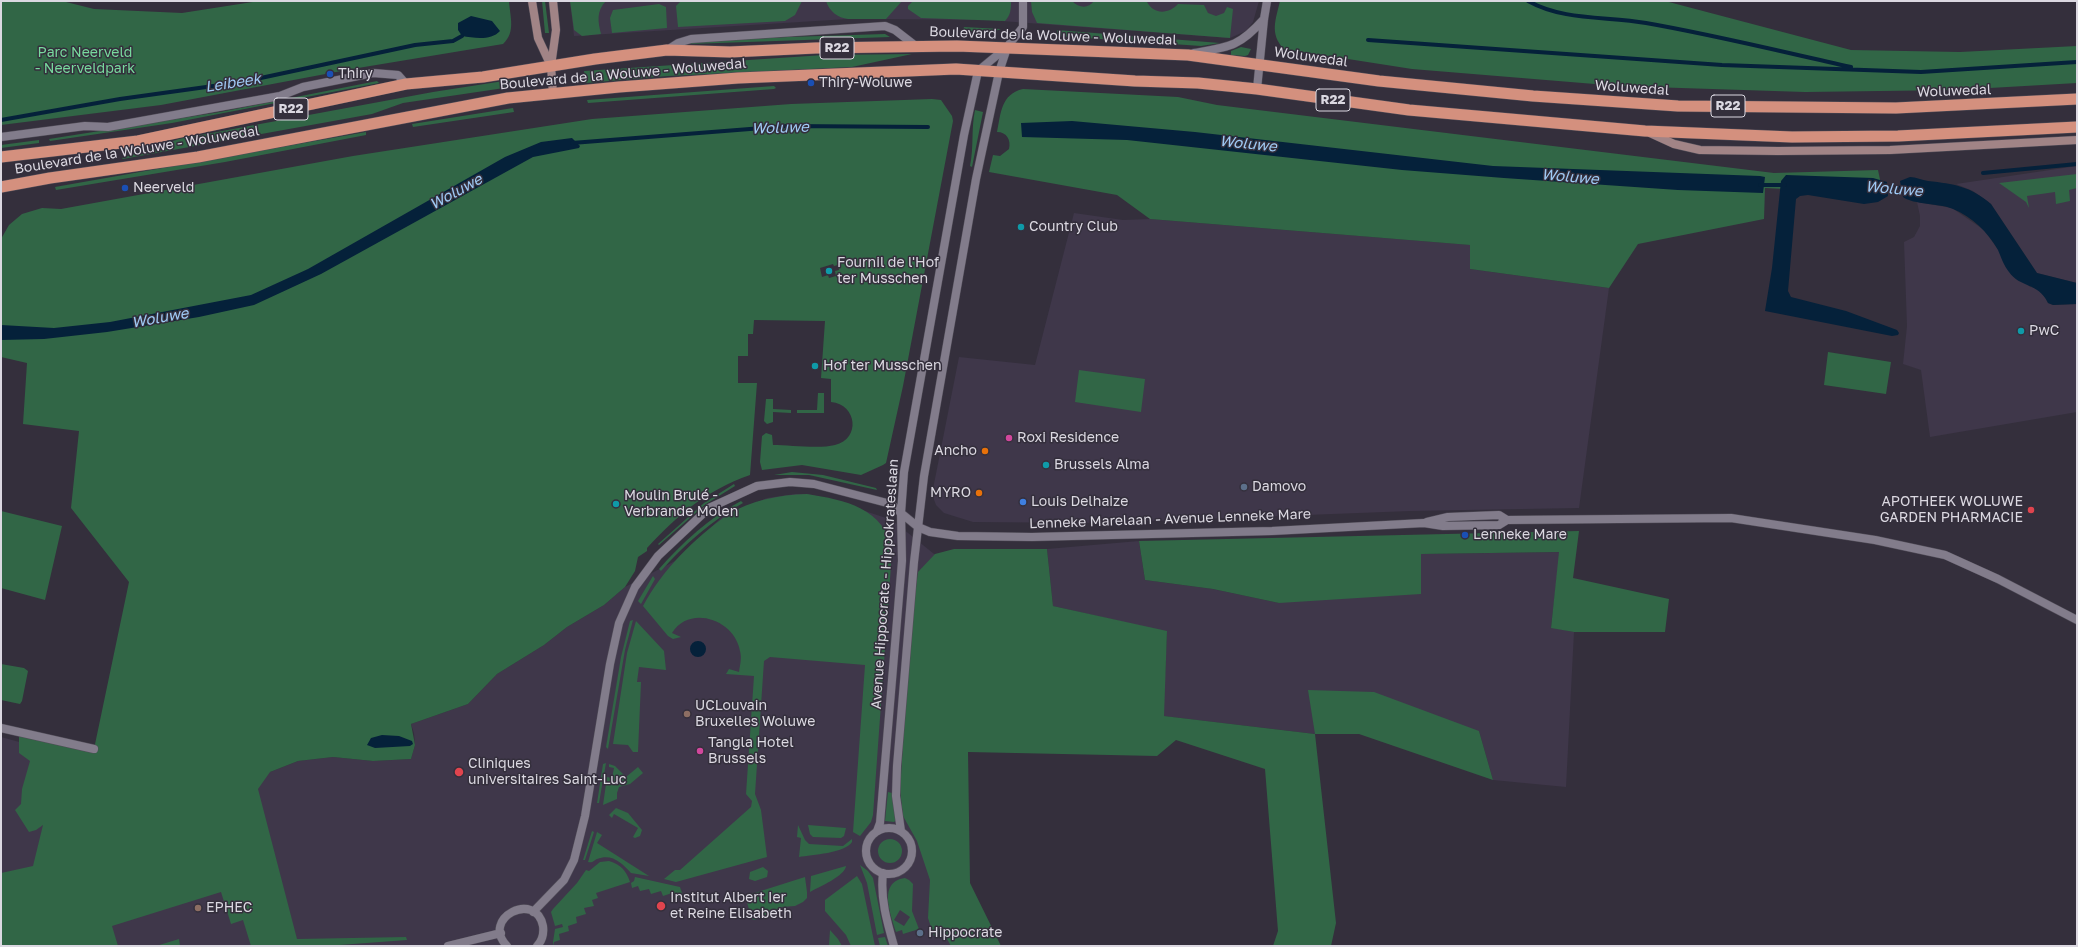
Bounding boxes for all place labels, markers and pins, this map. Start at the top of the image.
place label: Thiry [338,66,373,82]
marker: Thiry [325,69,335,79]
place label: Thiry-Woluwe [819,75,912,91]
marker: Thiry-Woluwe [806,78,816,88]
place label: Neerveld [133,180,194,196]
marker: Neerveld [120,183,130,193]
place label: Country Club [1029,219,1118,235]
marker: Country Club [1016,222,1026,232]
place label: Fournil de l'Hof ter Musschen [837,255,939,288]
marker: Fournil de l'Hof ter Musschen [824,266,834,276]
place label: PwC [2029,323,2059,339]
marker: PwC [2016,326,2026,336]
place label: Hof ter Musschen [823,358,942,374]
marker: Hof ter Musschen [810,361,820,371]
place label: Roxi Residence [1017,430,1119,446]
marker: Roxi Residence [1004,433,1014,443]
place label: Ancho [934,443,977,459]
marker: Ancho [980,446,990,456]
place label: Brussels Alma [1054,457,1150,473]
marker: Brussels Alma [1041,460,1051,470]
place label: Damovo [1252,479,1306,495]
marker: Damovo [1239,482,1249,492]
place label: MYRO [930,485,971,501]
place label: Moulin Brulé - Verbrande Molen [624,488,738,520]
marker: MYRO [974,488,984,498]
place label: Louis Delhaize [1031,494,1128,510]
place label: APOTHEEK WOLUWE GARDEN PHARMACIE [1880,494,2023,526]
marker: Louis Delhaize [1018,497,1028,507]
marker: Moulin Brulé - Verbrande Molen [611,499,621,509]
marker: APOTHEEK WOLUWE GARDEN PHARMACIE [2026,505,2036,515]
place label: Lenneke Mare [1473,527,1567,543]
marker: Lenneke Mare [1460,530,1470,540]
place label: UCLouvain Bruxelles Woluwe [695,698,815,730]
marker: UCLouvain Bruxelles Woluwe [682,709,692,719]
place label: Tangla Hotel Brussels [708,735,794,768]
marker: Tangla Hotel Brussels [695,746,705,756]
place label: Cliniques universitaires Saint-Luc [468,756,626,788]
marker: Cliniques universitaires Saint-Luc [453,766,465,778]
place label: Institut Albert Ier et Reine Elisabeth [670,890,792,922]
place label: EPHEC [206,900,252,916]
marker: Institut Albert Ier et Reine Elisabeth [655,900,667,912]
marker: EPHEC [193,903,203,913]
place label: Hippocrate [928,925,1002,941]
marker: Hippocrate [915,928,925,938]

